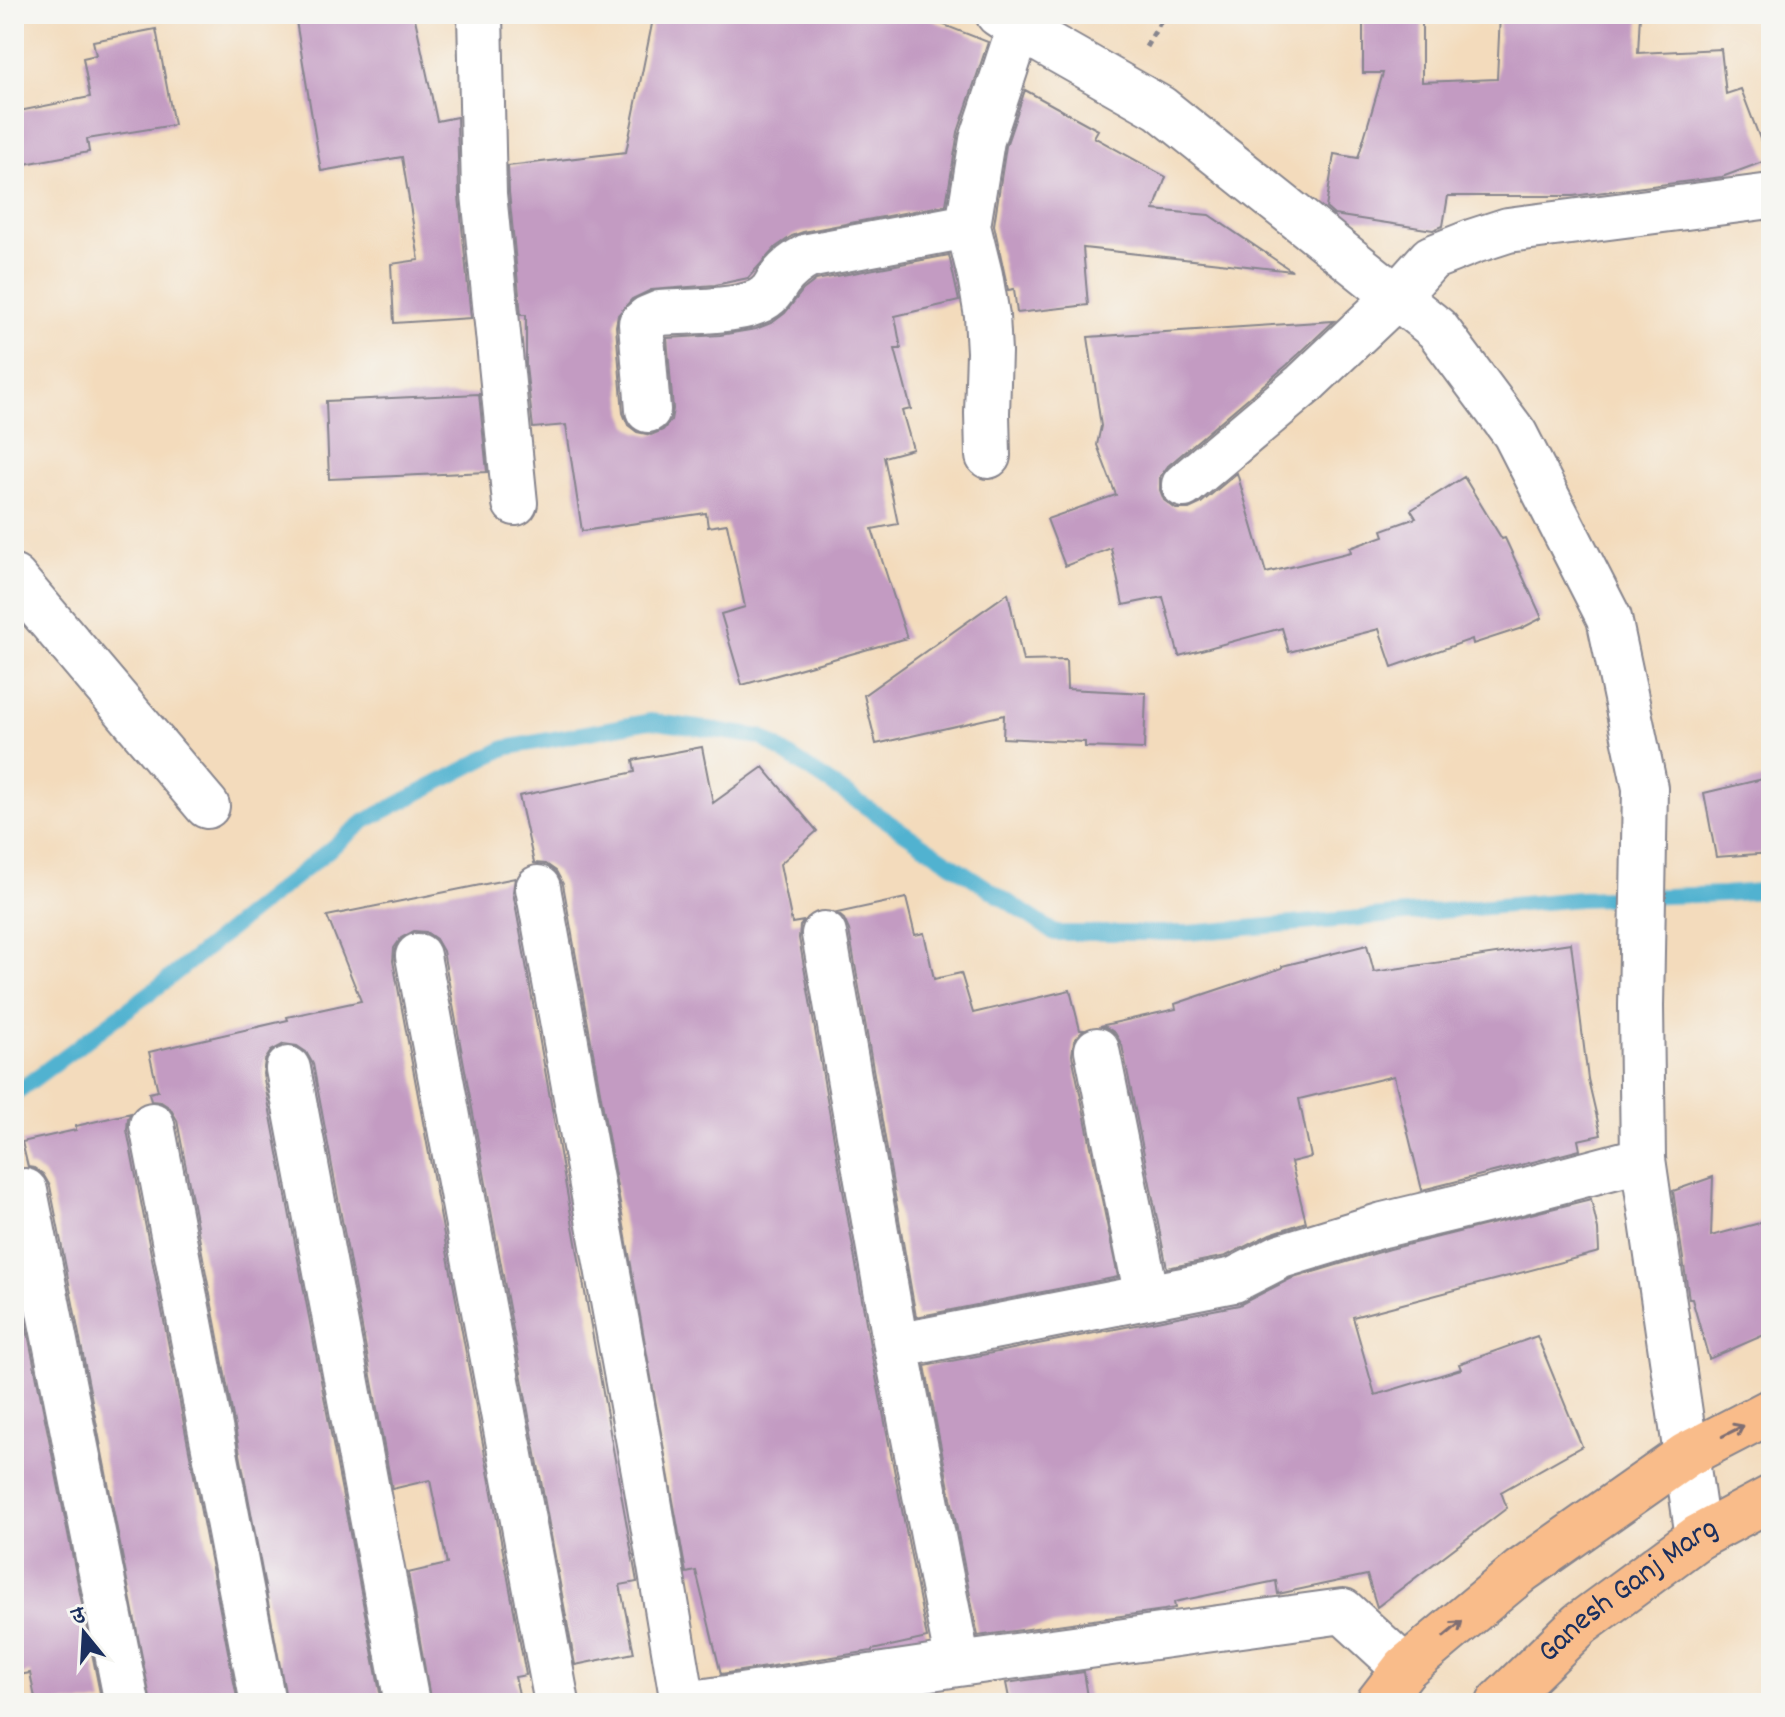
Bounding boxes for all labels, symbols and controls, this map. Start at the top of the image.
one-way arrow [1721,1422,1745,1438]
street label: Ganesh Ganj Marg [1528,1507,1727,1675]
north arrow [44,1593,124,1673]
text: उ [67,1600,91,1634]
one-way arrow [1442,1620,1462,1638]

